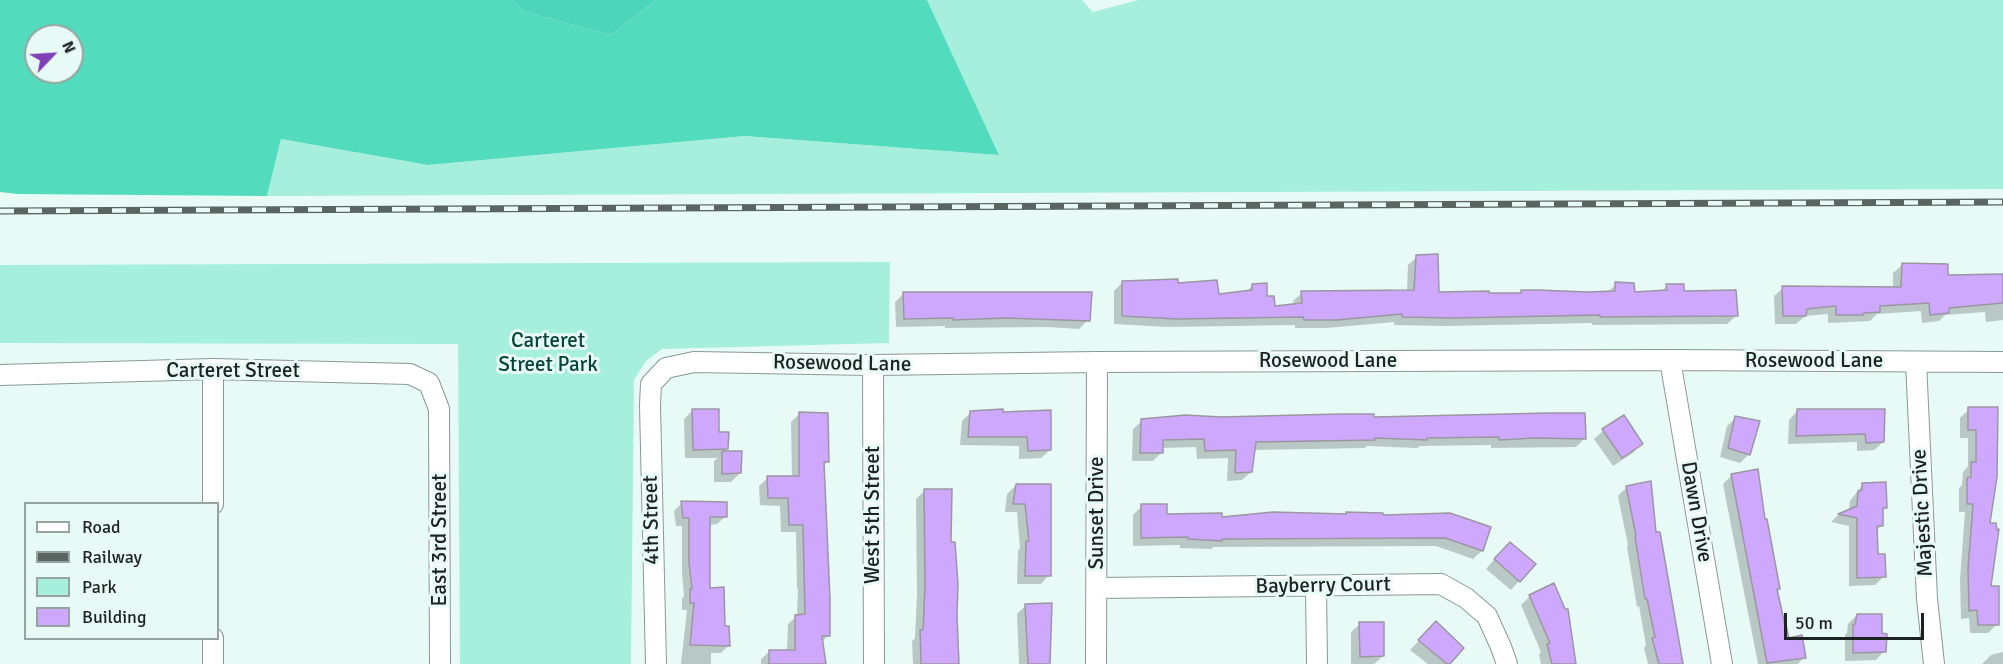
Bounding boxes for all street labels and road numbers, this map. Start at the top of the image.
street label: Rosewood Lane [1259,348,1397,374]
street label: Rosewood Lane [1745,348,1883,374]
street label: Rosewood Lane [773,350,911,378]
street label: Carteret Street [166,358,300,384]
street label: West 5th Street [860,446,886,584]
street label: Majestic Drive [1907,448,1939,578]
street label: Sunset Drive [1084,456,1110,570]
street label: Dawn Drive [1675,460,1717,564]
street label: East 3rd Street [427,474,453,606]
street label: 4th Street [639,475,665,565]
street label: Bayberry Court [1255,572,1391,600]

